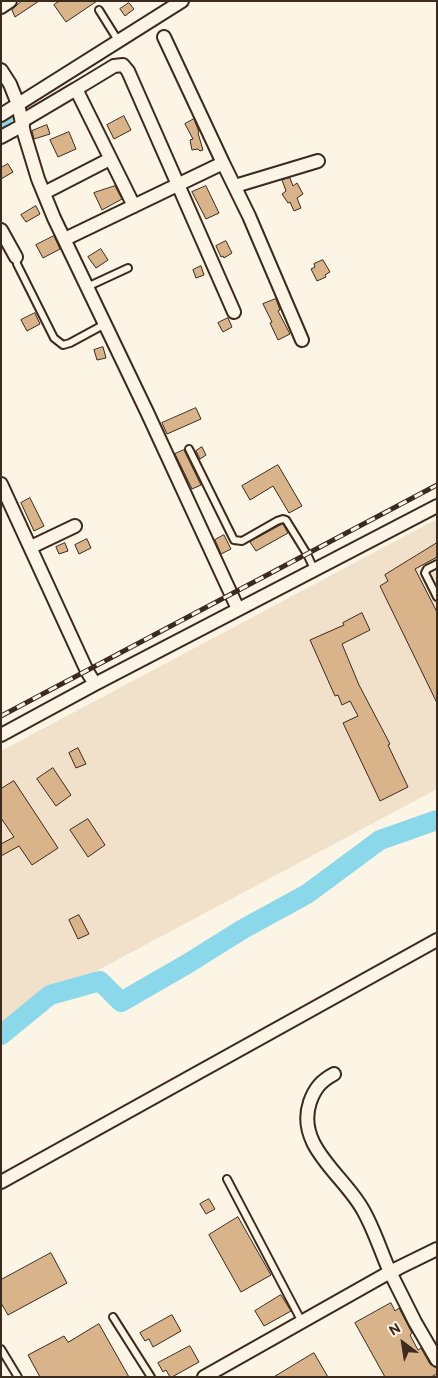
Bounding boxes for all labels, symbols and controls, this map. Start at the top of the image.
north arrow [378,1318,428,1368]
text: N [386,1320,404,1340]

